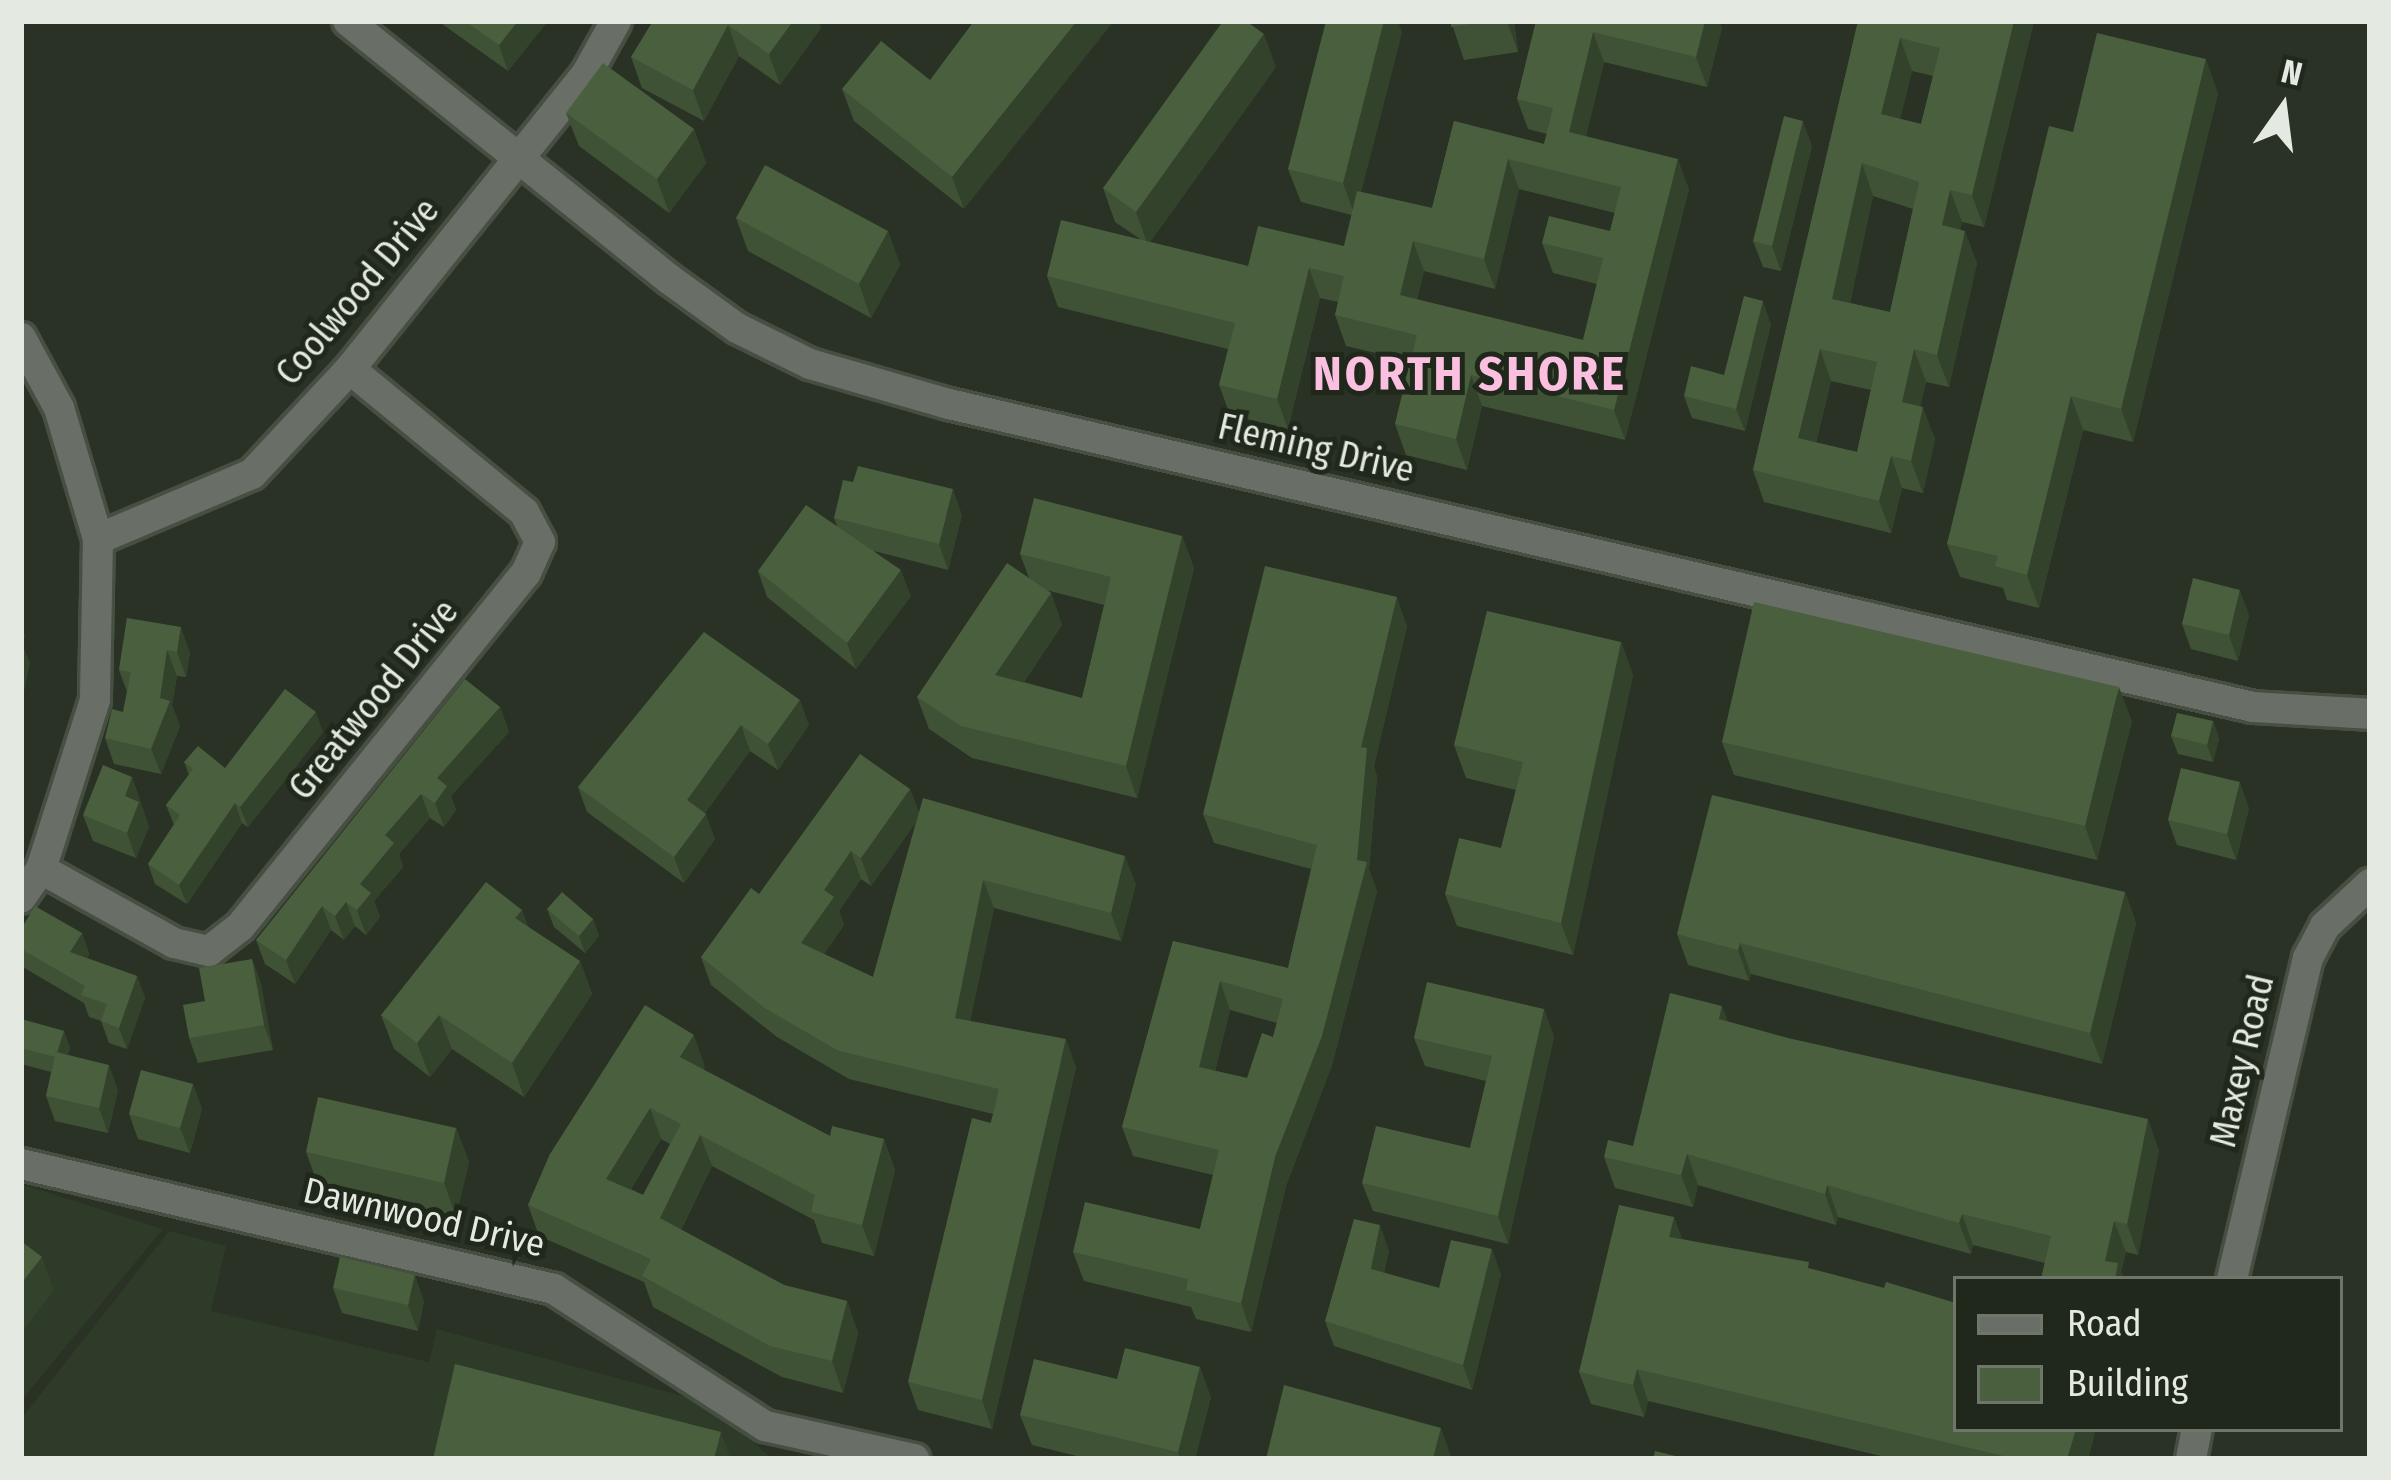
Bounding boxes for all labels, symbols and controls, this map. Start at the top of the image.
north arrow [2223,48,2343,168]
text: N [2277,51,2306,95]
street label: Coolwood Drive [267,190,449,394]
district label: NORTH SHORE [1313,346,1627,404]
street label: Fleming Drive [1214,405,1418,493]
street label: Greatwood Drive [280,591,468,809]
street label: Maxey Road [2202,971,2284,1151]
street label: Dawnwood Drive [299,1169,549,1267]
legend [1953,1276,2343,1432]
text: Road [2067,1302,2142,1346]
text: Building [2067,1362,2188,1406]

